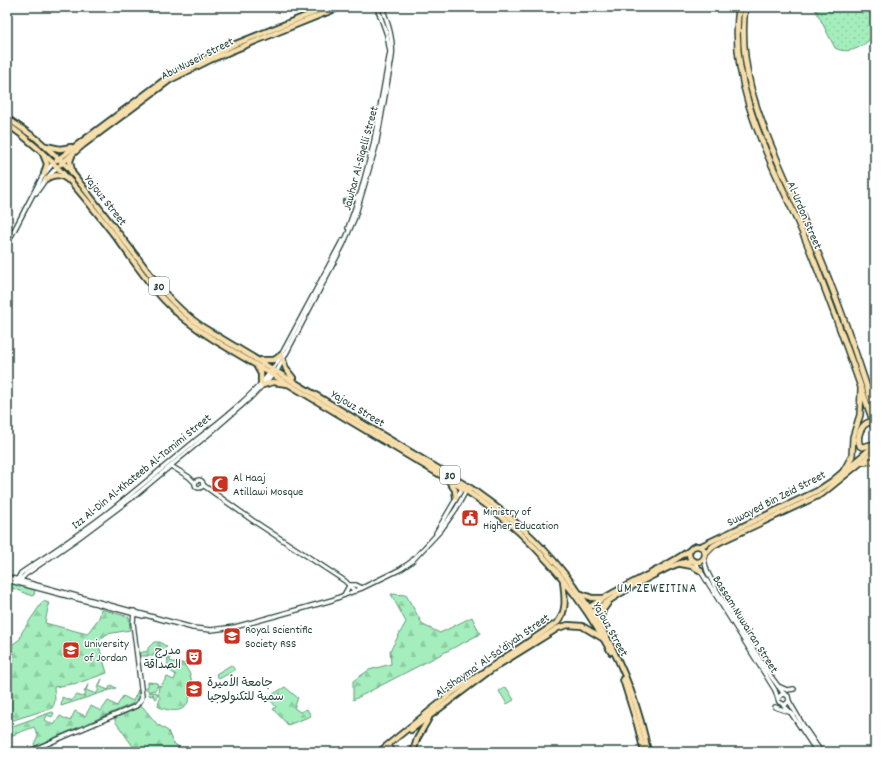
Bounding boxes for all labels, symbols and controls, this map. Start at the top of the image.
street label: Abu Nuseir Street [158,33,238,85]
street label: Jawhar Al-Siqelli Street [339,104,384,213]
street label: Yajouz Street [80,172,130,230]
street label: Al-Urdon Street [782,179,826,253]
road number: 30 [149,277,169,295]
street label: Yajouz Street [327,387,388,432]
street label: Izz Al-Din Al-Khateeb Al-Tamimi Street [68,410,216,534]
road number: 30 [440,466,460,484]
street label: Suwayed Bin Zeid Street [724,467,830,532]
place label: Al Haaj Atillawi Mosque [233,470,303,501]
mosque icon: Al Haaj Atillawi Mosque [210,474,230,494]
place label: Ministry of Higher Education [483,504,559,535]
public building icon: Ministry of Higher Education [460,508,480,528]
street label: Bassam Nuwairan Street [708,573,782,677]
district label: UM ZEWEITINA [617,580,697,599]
street label: Yajouz Street [588,599,632,661]
street label: Al-Shayma’ Al-Sa’diyah Street [432,610,554,702]
place label: Royal Scientific Society RSS [245,622,313,653]
school or university icon: Royal Scientific Society RSS [222,626,242,646]
place label: University of Jordan [84,636,130,667]
school or university icon: University of Jordan [61,640,81,660]
place label: مدرج الصداقة [144,643,181,674]
theatre icon: مدرج الصداقة [184,647,204,667]
place label: جامعة الأميرة سمية للتكنولوجيا [207,674,284,706]
school or university icon: جامعة الأميرة سمية للتكنولوجيا [184,679,204,699]

